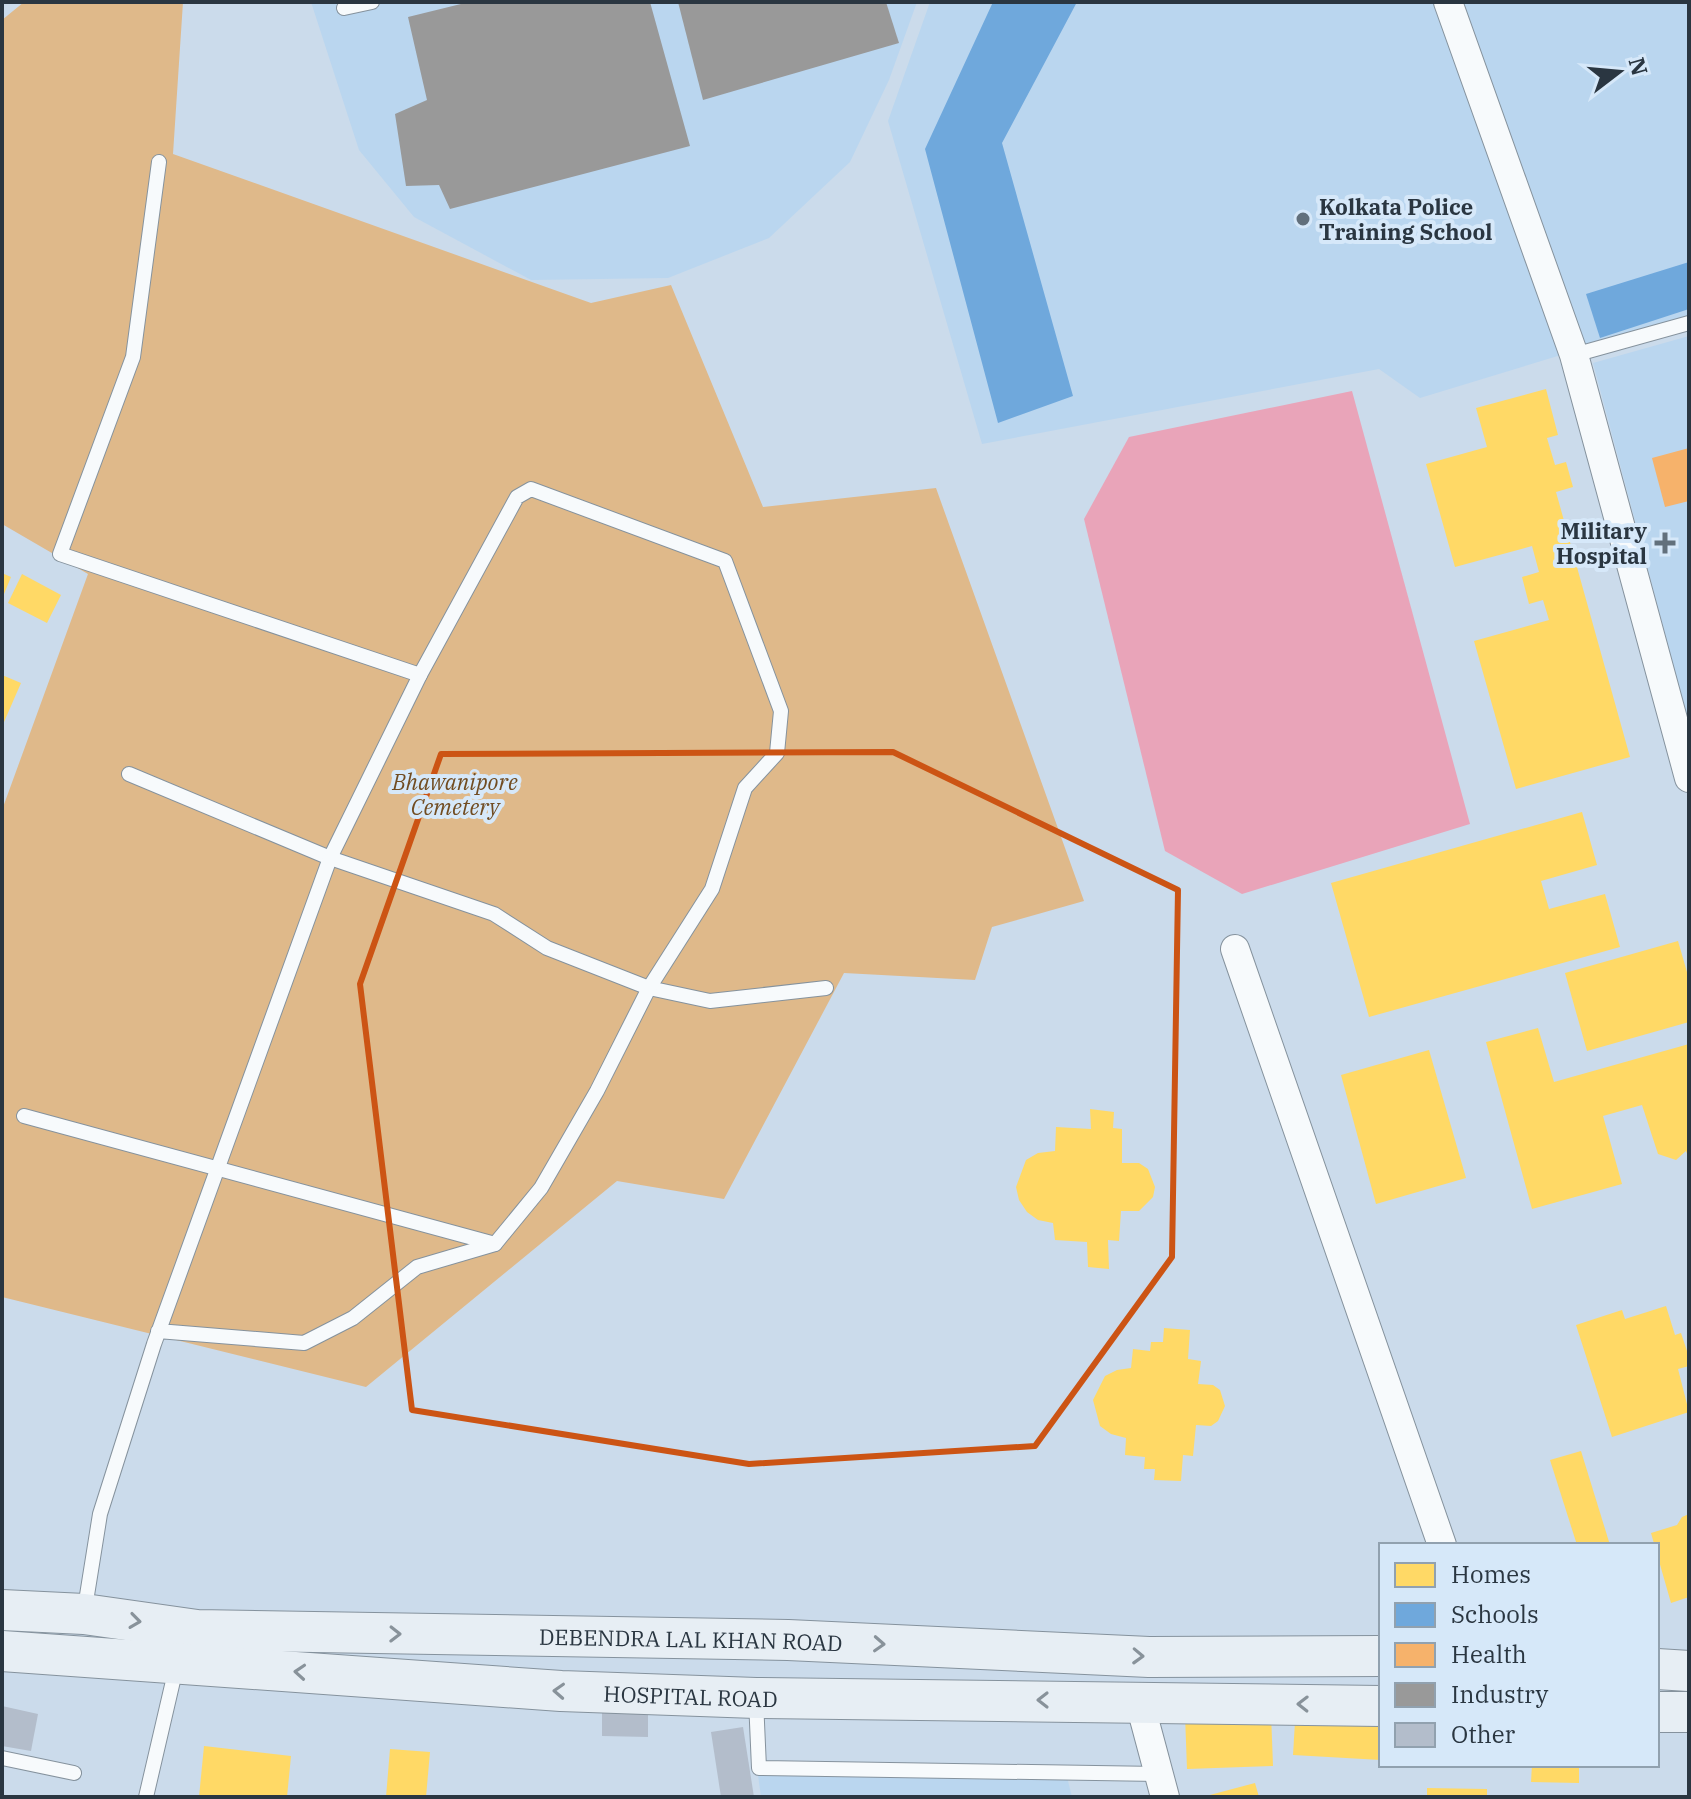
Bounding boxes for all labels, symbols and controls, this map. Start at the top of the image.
north arrow [1579,32,1659,112]
text: N [1622,54,1655,79]
place label: Kolkata Police Training School [1319,192,1492,246]
marker: Kolkata Police Training School [1294,210,1312,228]
place label: Military Hospital [1556,516,1647,570]
marker: Military Hospital [1654,532,1676,554]
park label: Bhawanipore Cemetery [391,767,518,821]
legend [1379,1543,1659,1767]
text: Homes [1451,1558,1531,1590]
text: Schools [1451,1598,1539,1630]
one-way arrow [129,1612,142,1629]
street label: DEBENDRA LAL KHAN ROAD [539,1621,843,1657]
one-way arrow [389,1625,402,1643]
one-way arrow [873,1635,886,1652]
text: Health [1451,1638,1527,1670]
one-way arrow [1132,1647,1145,1664]
one-way arrow [293,1664,306,1681]
street label: HOSPITAL ROAD [603,1678,778,1713]
text: Industry [1451,1678,1548,1710]
one-way arrow [552,1683,565,1700]
one-way arrow [1036,1691,1049,1709]
one-way arrow [1296,1695,1309,1713]
text: Other [1451,1718,1515,1750]

